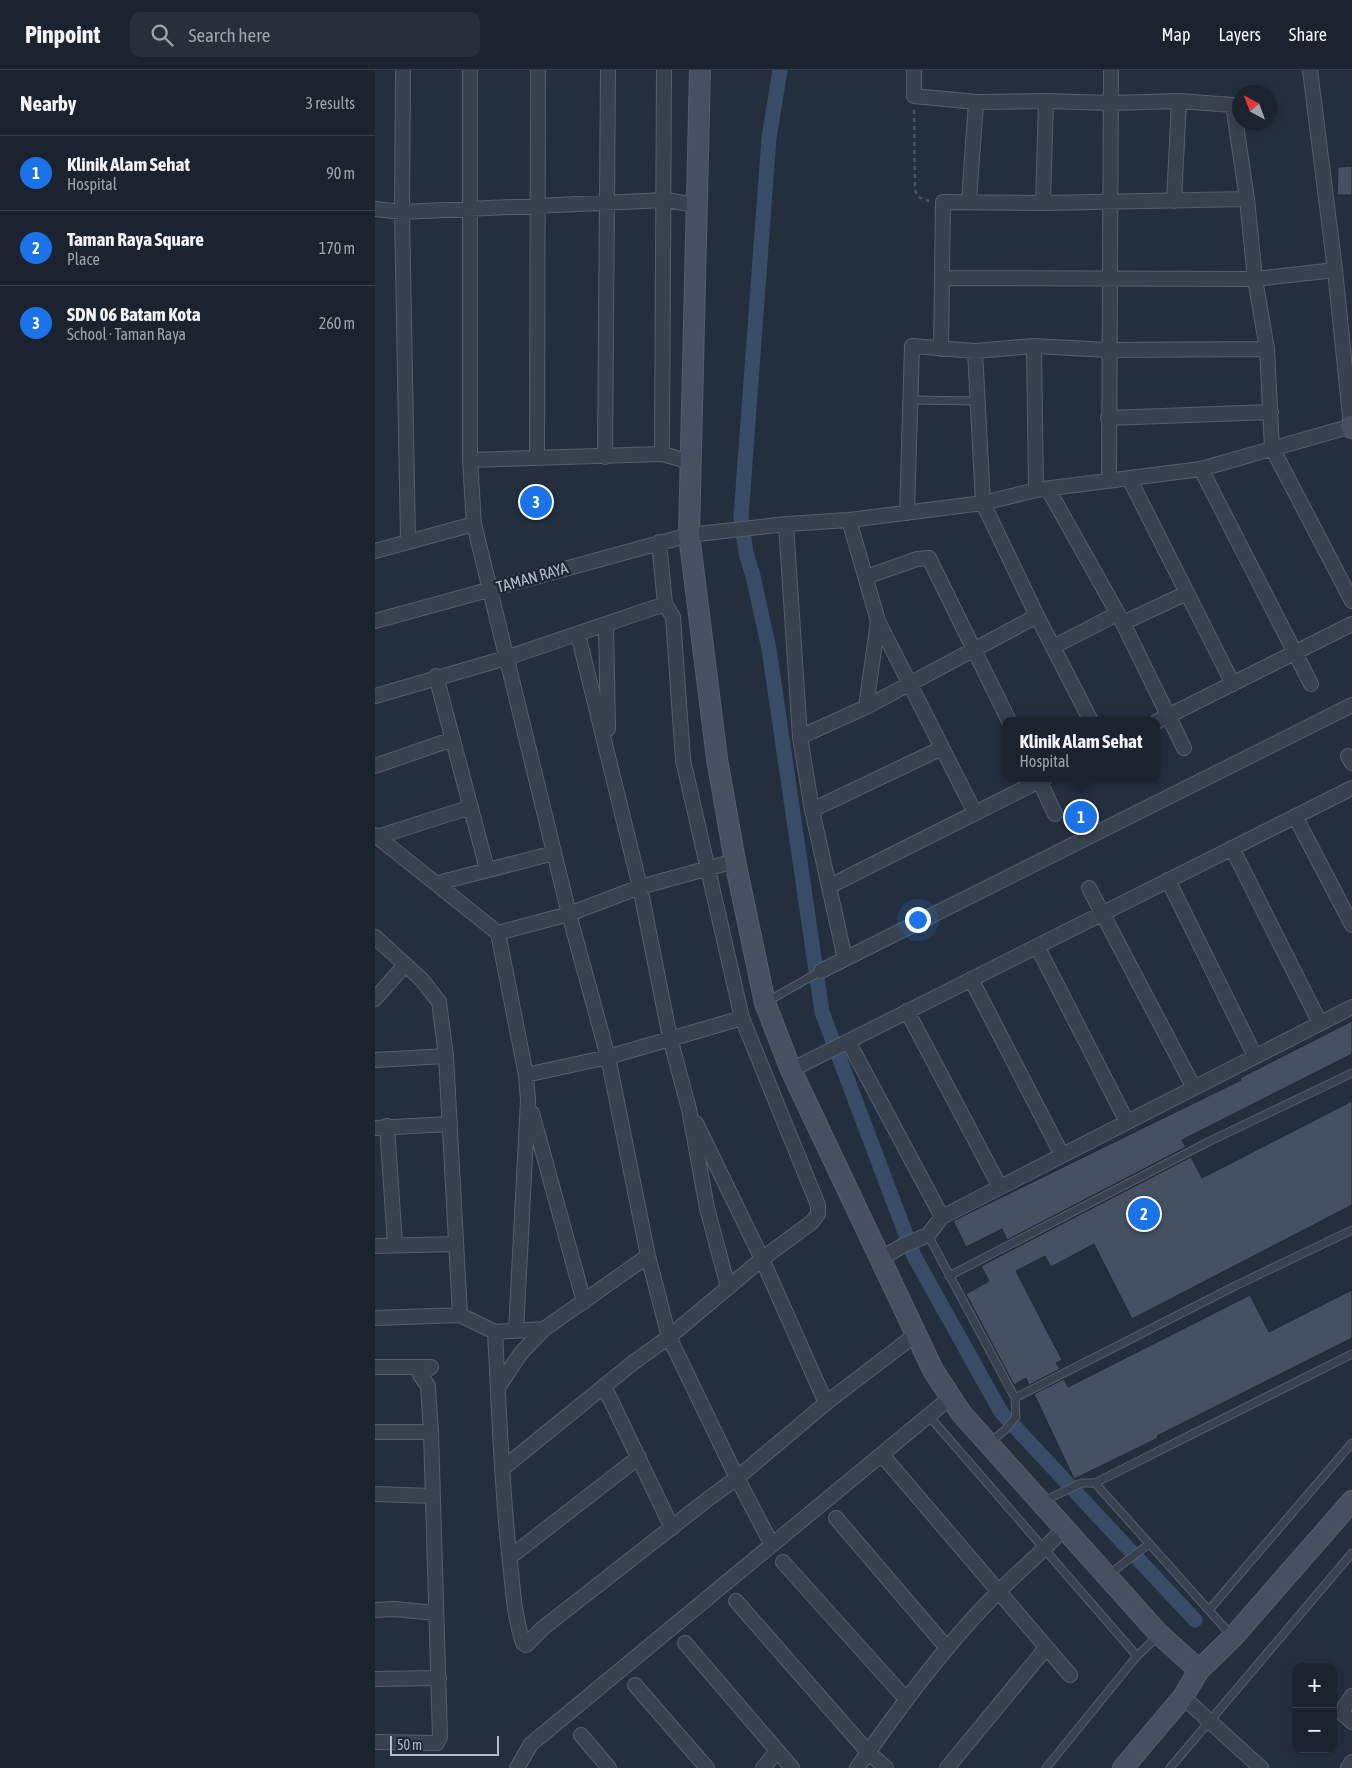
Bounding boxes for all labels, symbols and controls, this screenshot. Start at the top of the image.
search box [130,12,480,57]
text: Pinpoint [25,21,100,48]
icon: search [148,21,176,49]
text: Search here [188,24,270,46]
text: Map [1161,24,1190,45]
text: Layers [1218,24,1261,45]
text: Share [1289,24,1327,45]
north arrow [1232,85,1277,130]
text: Nearby [20,91,76,115]
text: 3 results [305,94,355,112]
text: Klinik Alam Sehat [67,153,190,175]
text: 1 [32,164,40,182]
text: 90 m [326,164,355,182]
text: Hospital [67,175,117,193]
text: Taman Raya Square [67,228,204,250]
text: 2 [32,239,40,257]
text: 170 m [319,239,355,257]
text: Place [67,250,100,268]
text: SDN 06 Batam Kota [67,303,201,325]
text: 3 [32,314,40,332]
text: 260 m [319,314,355,332]
text: School · Taman Raya [67,325,186,343]
pin: 3 [520,483,552,521]
street label: TAMAN RAYA [494,558,570,596]
popup [1002,717,1160,782]
text: Klinik Alam Sehat [1020,730,1142,752]
text: Hospital [1020,752,1070,770]
pin: 1 [1065,798,1097,836]
your location [905,907,931,933]
pin: 2 [1128,1195,1160,1233]
map controls [1292,1663,1337,1753]
button: + [1292,1663,1337,1708]
button: − [1292,1708,1337,1753]
scale bar [390,1733,499,1756]
text: 50 m [397,1737,422,1753]

